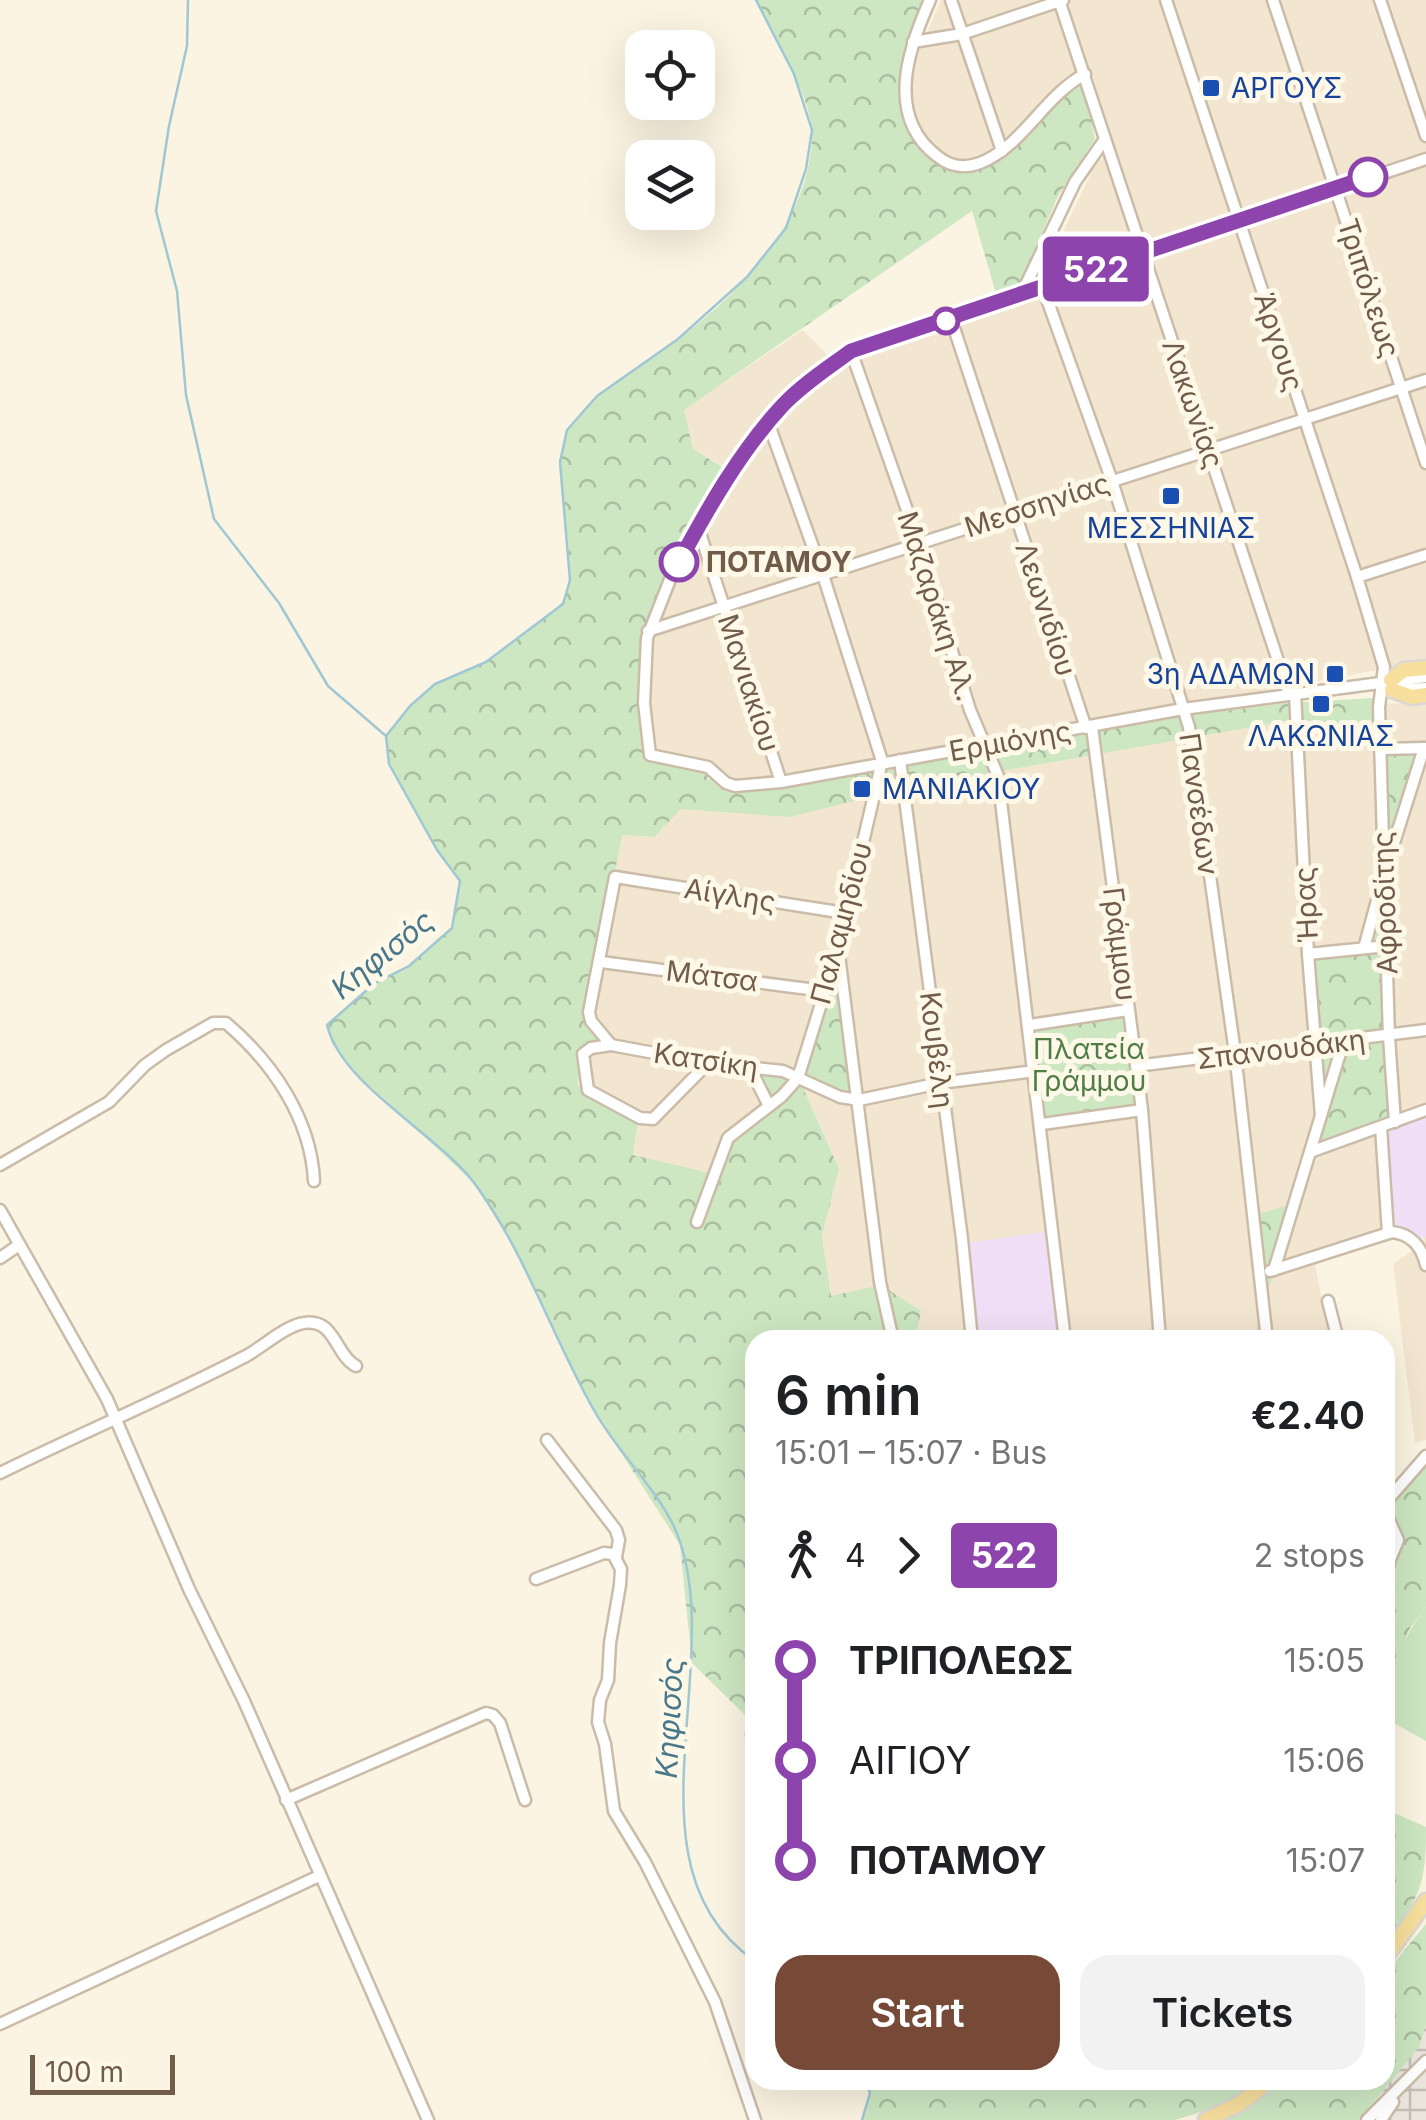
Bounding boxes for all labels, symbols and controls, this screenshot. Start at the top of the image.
map controls [625,30,715,230]
button: locate [625,30,715,120]
place label: ΑΡΓΟΥΣ [1231,71,1342,105]
marker: ΑΡΓΟΥΣ [1200,77,1222,99]
button: layers [625,140,715,230]
unlabelled marker [1349,158,1387,196]
street label: Τριπόλεως [1331,214,1407,362]
line badge: 522 [1038,236,1154,302]
text: 522 [1063,248,1129,290]
street label: Άργους [1247,288,1311,396]
unlabelled marker [933,308,959,334]
street label: Λακωνίας [1155,335,1231,473]
street label: Μεσσηνίας [960,466,1114,544]
marker: ΜΕΣΣΗΝΙΑΣ [1160,485,1182,507]
street label: Μαζαράκη Αλ. [890,507,984,705]
place label: ΜΕΣΣΗΝΙΑΣ [1087,511,1255,545]
street label: Λεωνιδίου [1008,538,1084,680]
marker: ΠΟΤΑΜΟΥ [660,543,698,581]
place label: ΠΟΤΑΜΟΥ [706,545,852,579]
street label: Μανιακίου [711,610,787,756]
place label: 3η ΑΔΑΜΩΝ [1147,657,1315,691]
marker: 3η ΑΔΑΜΩΝ [1324,663,1346,685]
marker: ΛΑΚΩΝΙΑΣ [1310,693,1332,715]
street label: Ερμιόνης [946,714,1074,768]
place label: ΛΑΚΩΝΙΑΣ [1248,719,1394,753]
street label: Πανσέδων [1172,731,1226,877]
place label: ΜΑΝΙΑΚΙΟΥ [882,772,1040,806]
marker: ΜΑΝΙΑΚΙΟΥ [851,778,873,800]
street label: Αφροδίτης [1366,831,1404,975]
street label: Παλαμηδίου [803,838,879,1008]
street label: Ήρας [1287,866,1325,944]
street label: Αίγλης [682,871,778,919]
street label: Γράμμου [1096,885,1144,1003]
water label: Κηφισός [324,902,440,1006]
street label: Μάτσα [664,954,760,998]
street label: Κουβέλη [913,990,961,1110]
street label: Σπανουδάκη [1195,1022,1367,1076]
park label: Πλατεία Γράμμου [1032,1032,1146,1098]
street label: Κατσίκη [651,1036,761,1084]
text: 6 min [775,1362,922,1428]
text: €2.40 [1251,1392,1365,1438]
text: 15:01 – 15:07 · Bus [775,1433,1047,1472]
icon: walk [775,1528,830,1583]
icon: forward [881,1528,936,1583]
text: 522 [971,1534,1037,1576]
text: 4 [845,1536,866,1575]
text: 2 stops [1254,1536,1365,1575]
text: ΤΡΙΠΟΛΕΩΣ [849,1637,1073,1683]
text: 15:05 [1284,1641,1365,1680]
water label: Κηφισός [648,1657,690,1779]
text: ΑΙΓΙΟΥ [849,1737,971,1783]
text: 15:06 [1283,1741,1365,1780]
text: ΠΟΤΑΜΟΥ [849,1837,1047,1883]
text: 15:07 [1286,1841,1365,1880]
button: Start [775,1955,1060,2070]
button: Tickets [1080,1955,1365,2070]
scale bar [30,2050,175,2094]
text: 100 m [45,2055,124,2089]

